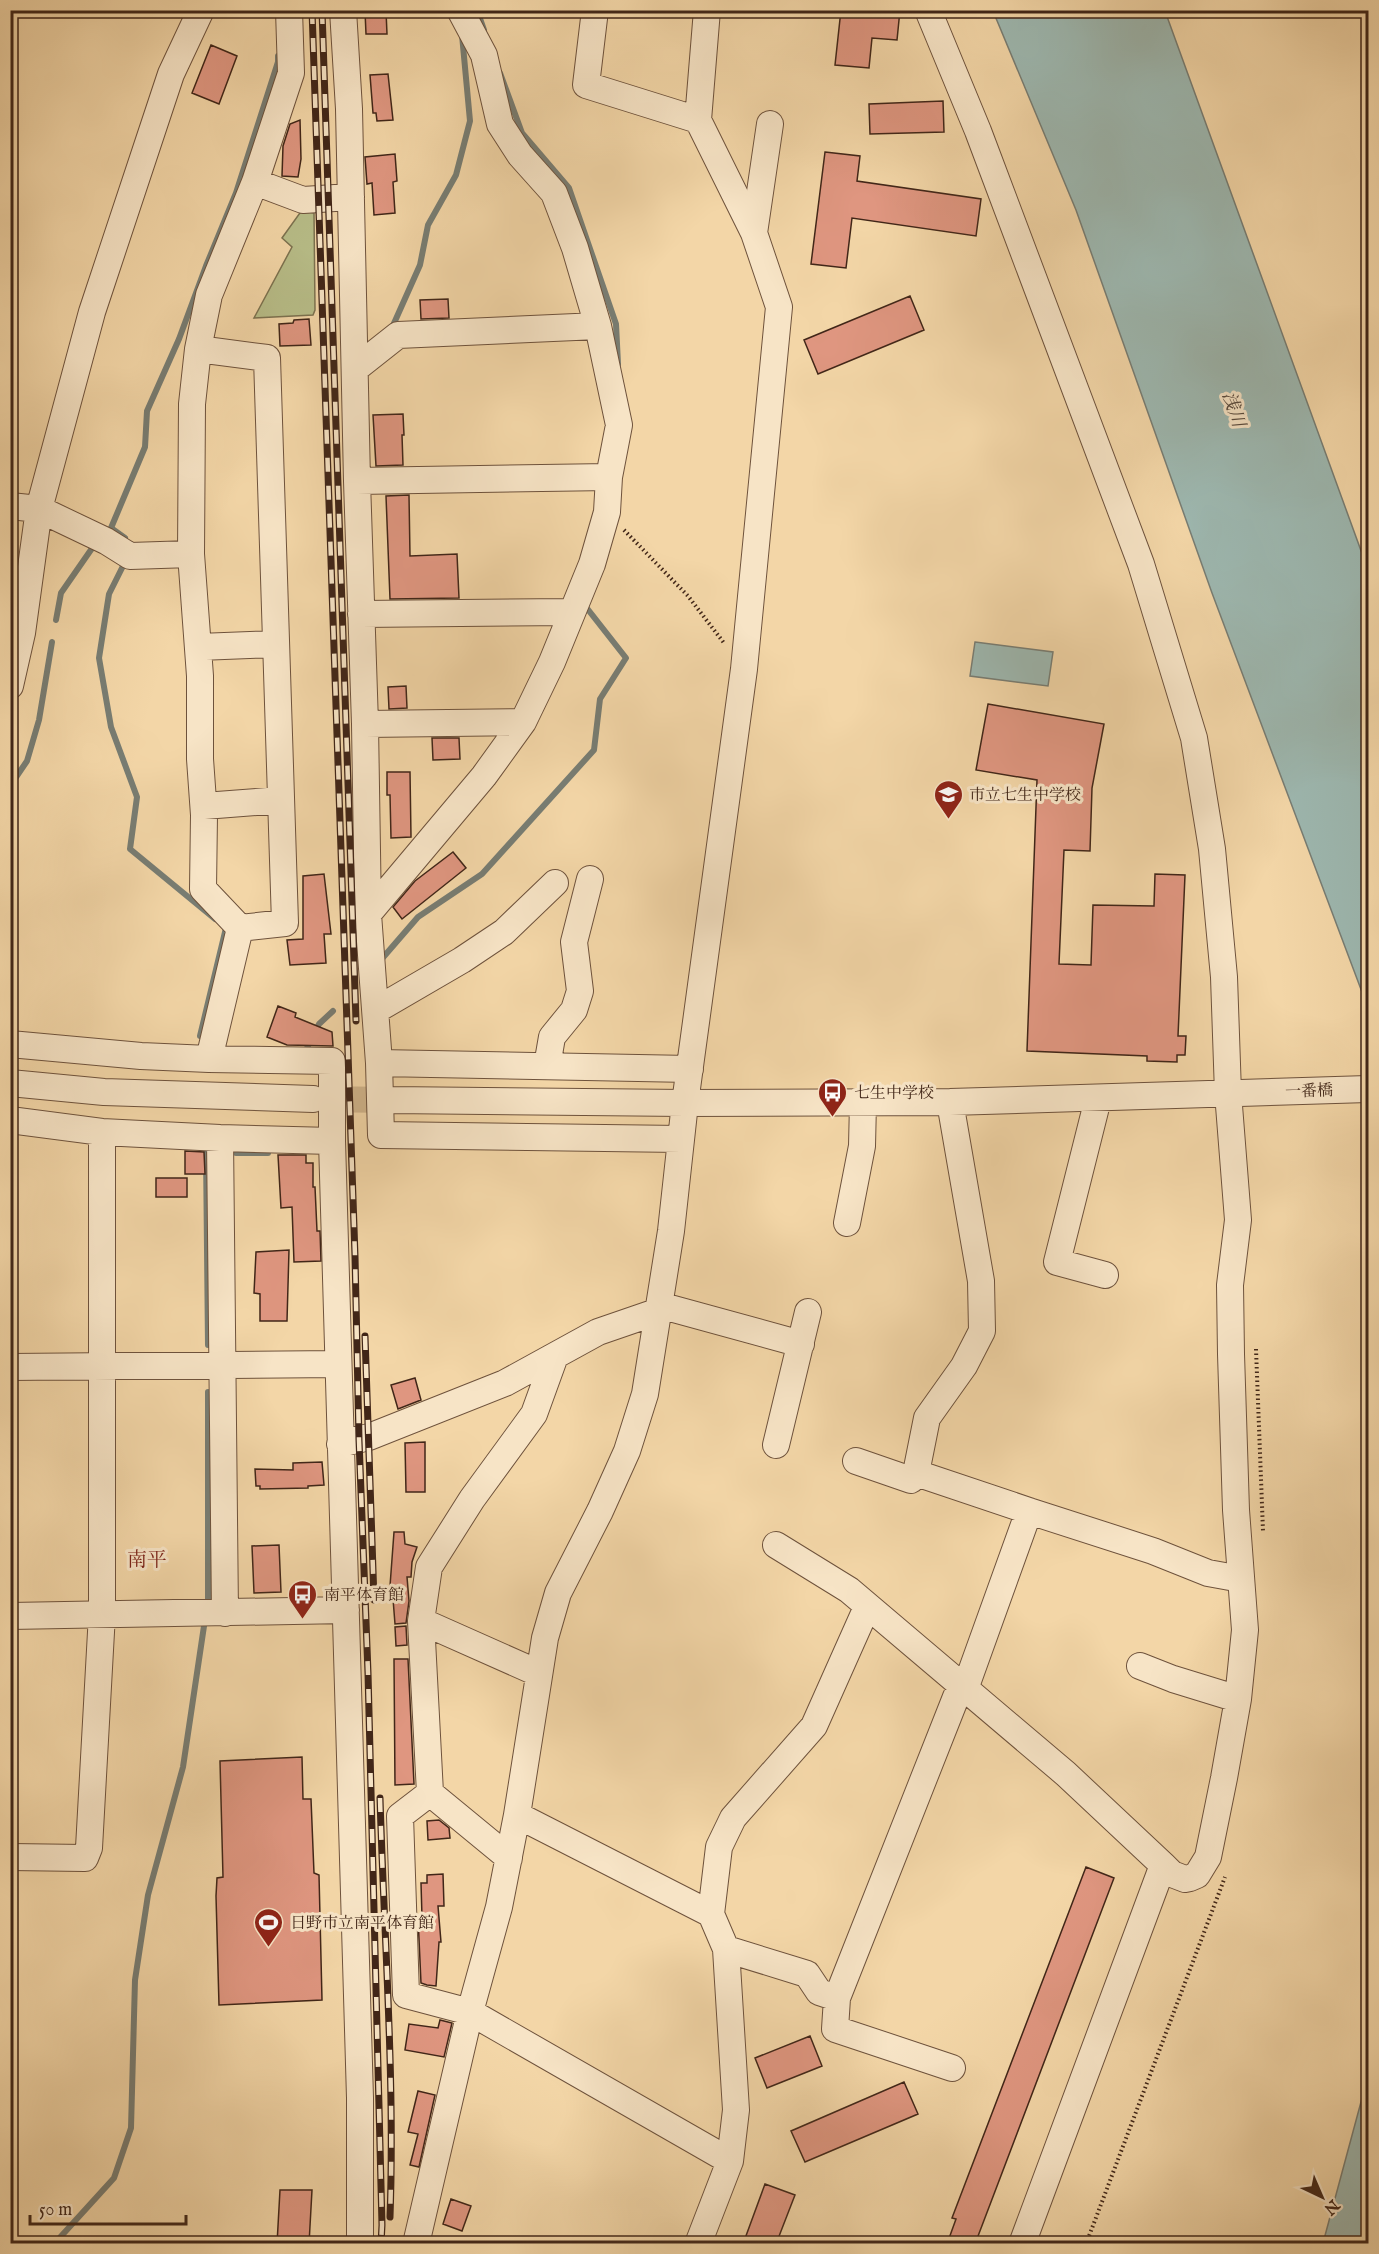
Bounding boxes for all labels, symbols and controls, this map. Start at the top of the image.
water label: 浅川 [1216,389,1250,432]
school or university icon: 市立七生中学校 [932,778,964,820]
place label: 市立七生中学校 [969,786,1081,806]
bus stop icon: 七生中学校 [817,1076,849,1118]
street label: 一番橋 [1285,1081,1333,1103]
place label: 七生中学校 [854,1084,934,1104]
district label: 南平 [127,1548,167,1573]
bus stop icon: 南平体育館 [287,1578,319,1620]
place label: 南平体育館 [324,1586,404,1606]
sports icon: 日野市立南平体育館 [253,1906,285,1948]
place label: 日野市立南平体育館 [290,1914,434,1934]
north arrow [1292,2167,1352,2227]
scale bar [30,2188,186,2226]
text: N [1319,2194,1344,2218]
text: 50 m [39,2199,72,2222]

